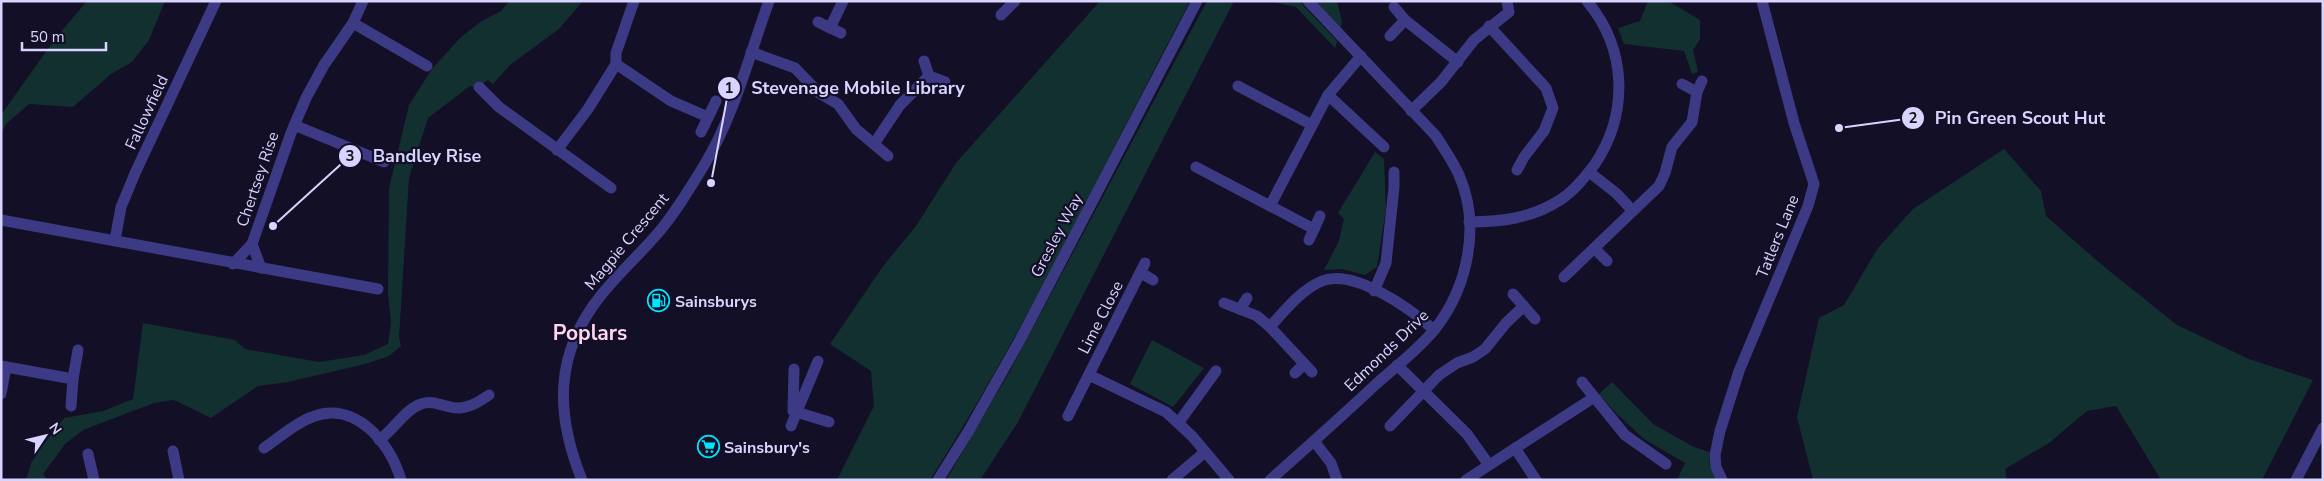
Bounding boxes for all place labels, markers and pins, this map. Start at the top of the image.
callout: Stevenage Mobile Library [716,71,975,104]
callout: Pin Green Scout Hut [1900,101,2115,134]
callout: Bandley Rise [338,139,491,172]
fuel station icon: Sainsburys [647,289,671,313]
place label: Sainsburys [675,291,757,313]
supermarket icon: Sainsbury's [696,435,720,459]
place label: Sainsbury's [724,437,810,459]

